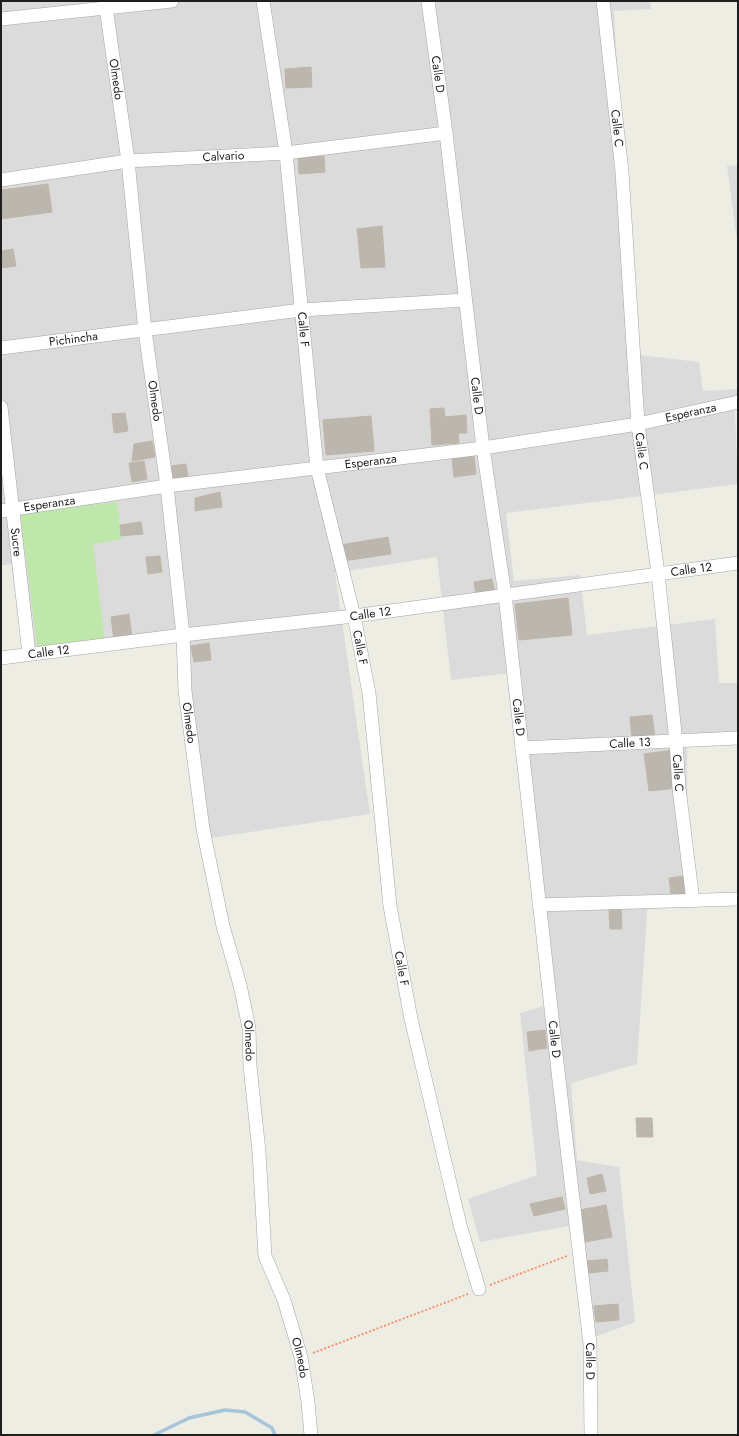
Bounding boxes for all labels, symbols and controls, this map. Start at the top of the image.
street label: Calle D [427,55,449,94]
street label: Olmedo [104,58,128,101]
street label: Calle C [606,109,628,148]
street label: Calvario [202,146,245,166]
street label: Calle F [293,311,314,348]
street label: Pichincha [48,327,99,351]
street label: Calle D [466,376,488,416]
street label: Olmedo [143,379,167,423]
street label: Esperanza [663,398,718,427]
street label: Calle C [630,431,653,471]
street label: Esperanza [344,449,398,474]
street label: Esperanza [22,491,77,516]
street label: Sucre [6,527,27,557]
street label: Calle 12 [669,558,713,581]
street label: Calle 12 [349,602,392,625]
street label: Calle F [348,629,372,667]
street label: Calle 12 [27,640,71,664]
street label: Calle D [508,698,530,737]
street label: Olmedo [178,701,201,745]
street label: Calle 13 [609,733,651,753]
street label: Calle C [668,754,688,792]
street label: Calle F [390,950,414,988]
street label: Olmedo [239,1018,259,1062]
street label: Calle D [543,1020,565,1059]
street label: Olmedo [287,1335,313,1380]
street label: Calle D [581,1342,599,1380]

